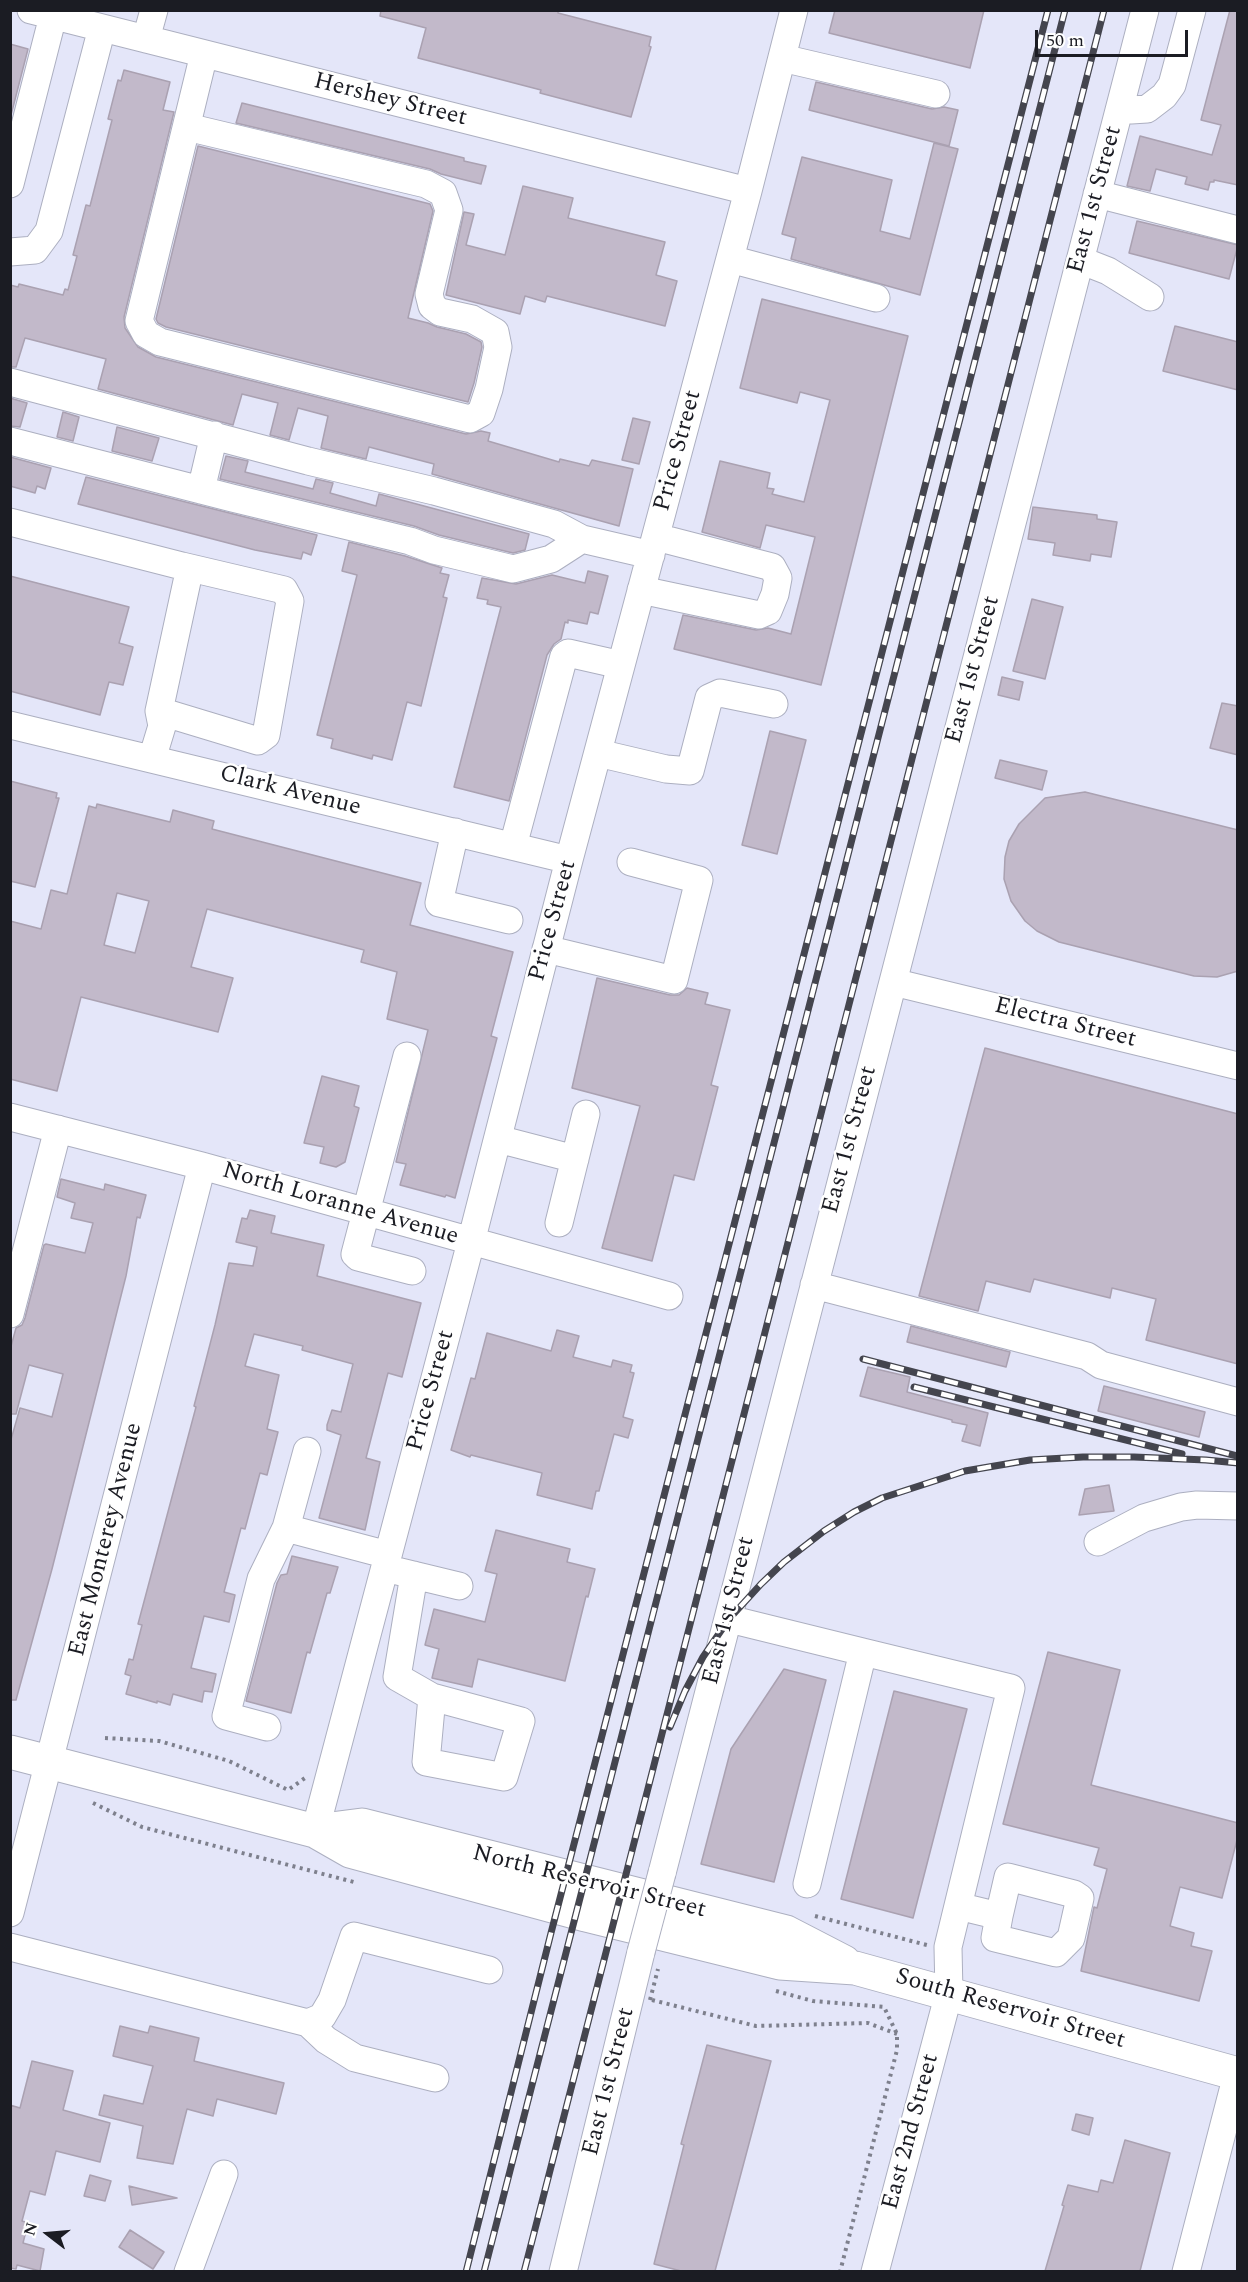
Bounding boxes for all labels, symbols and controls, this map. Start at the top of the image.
scale bar [1038,18,1191,56]
text: 50 m [1046,27,1084,54]
street label: Hershey Street [310,68,470,134]
street label: East 1st Street [1062,123,1130,277]
street label: Price Street [649,387,709,515]
street label: East 1st Street [940,593,1008,747]
street label: Clark Avenue [216,761,364,823]
street label: Price Street [524,857,584,985]
street label: Electra Street [991,992,1139,1056]
street label: East 1st Street [817,1063,885,1217]
street label: North Loranne Avenue [218,1157,462,1253]
street label: Price Street [402,1327,462,1455]
street label: East Monterey Avenue [64,1420,150,1660]
street label: East 1st Street [698,1534,762,1688]
street label: North Reservoir Street [469,1840,709,1926]
street label: South Reservoir Street [892,1963,1128,2057]
street label: East 1st Street [578,2005,642,2159]
street label: East 2nd Street [877,2051,947,2213]
north arrow [18,2204,78,2264]
text: N [17,2219,44,2239]

